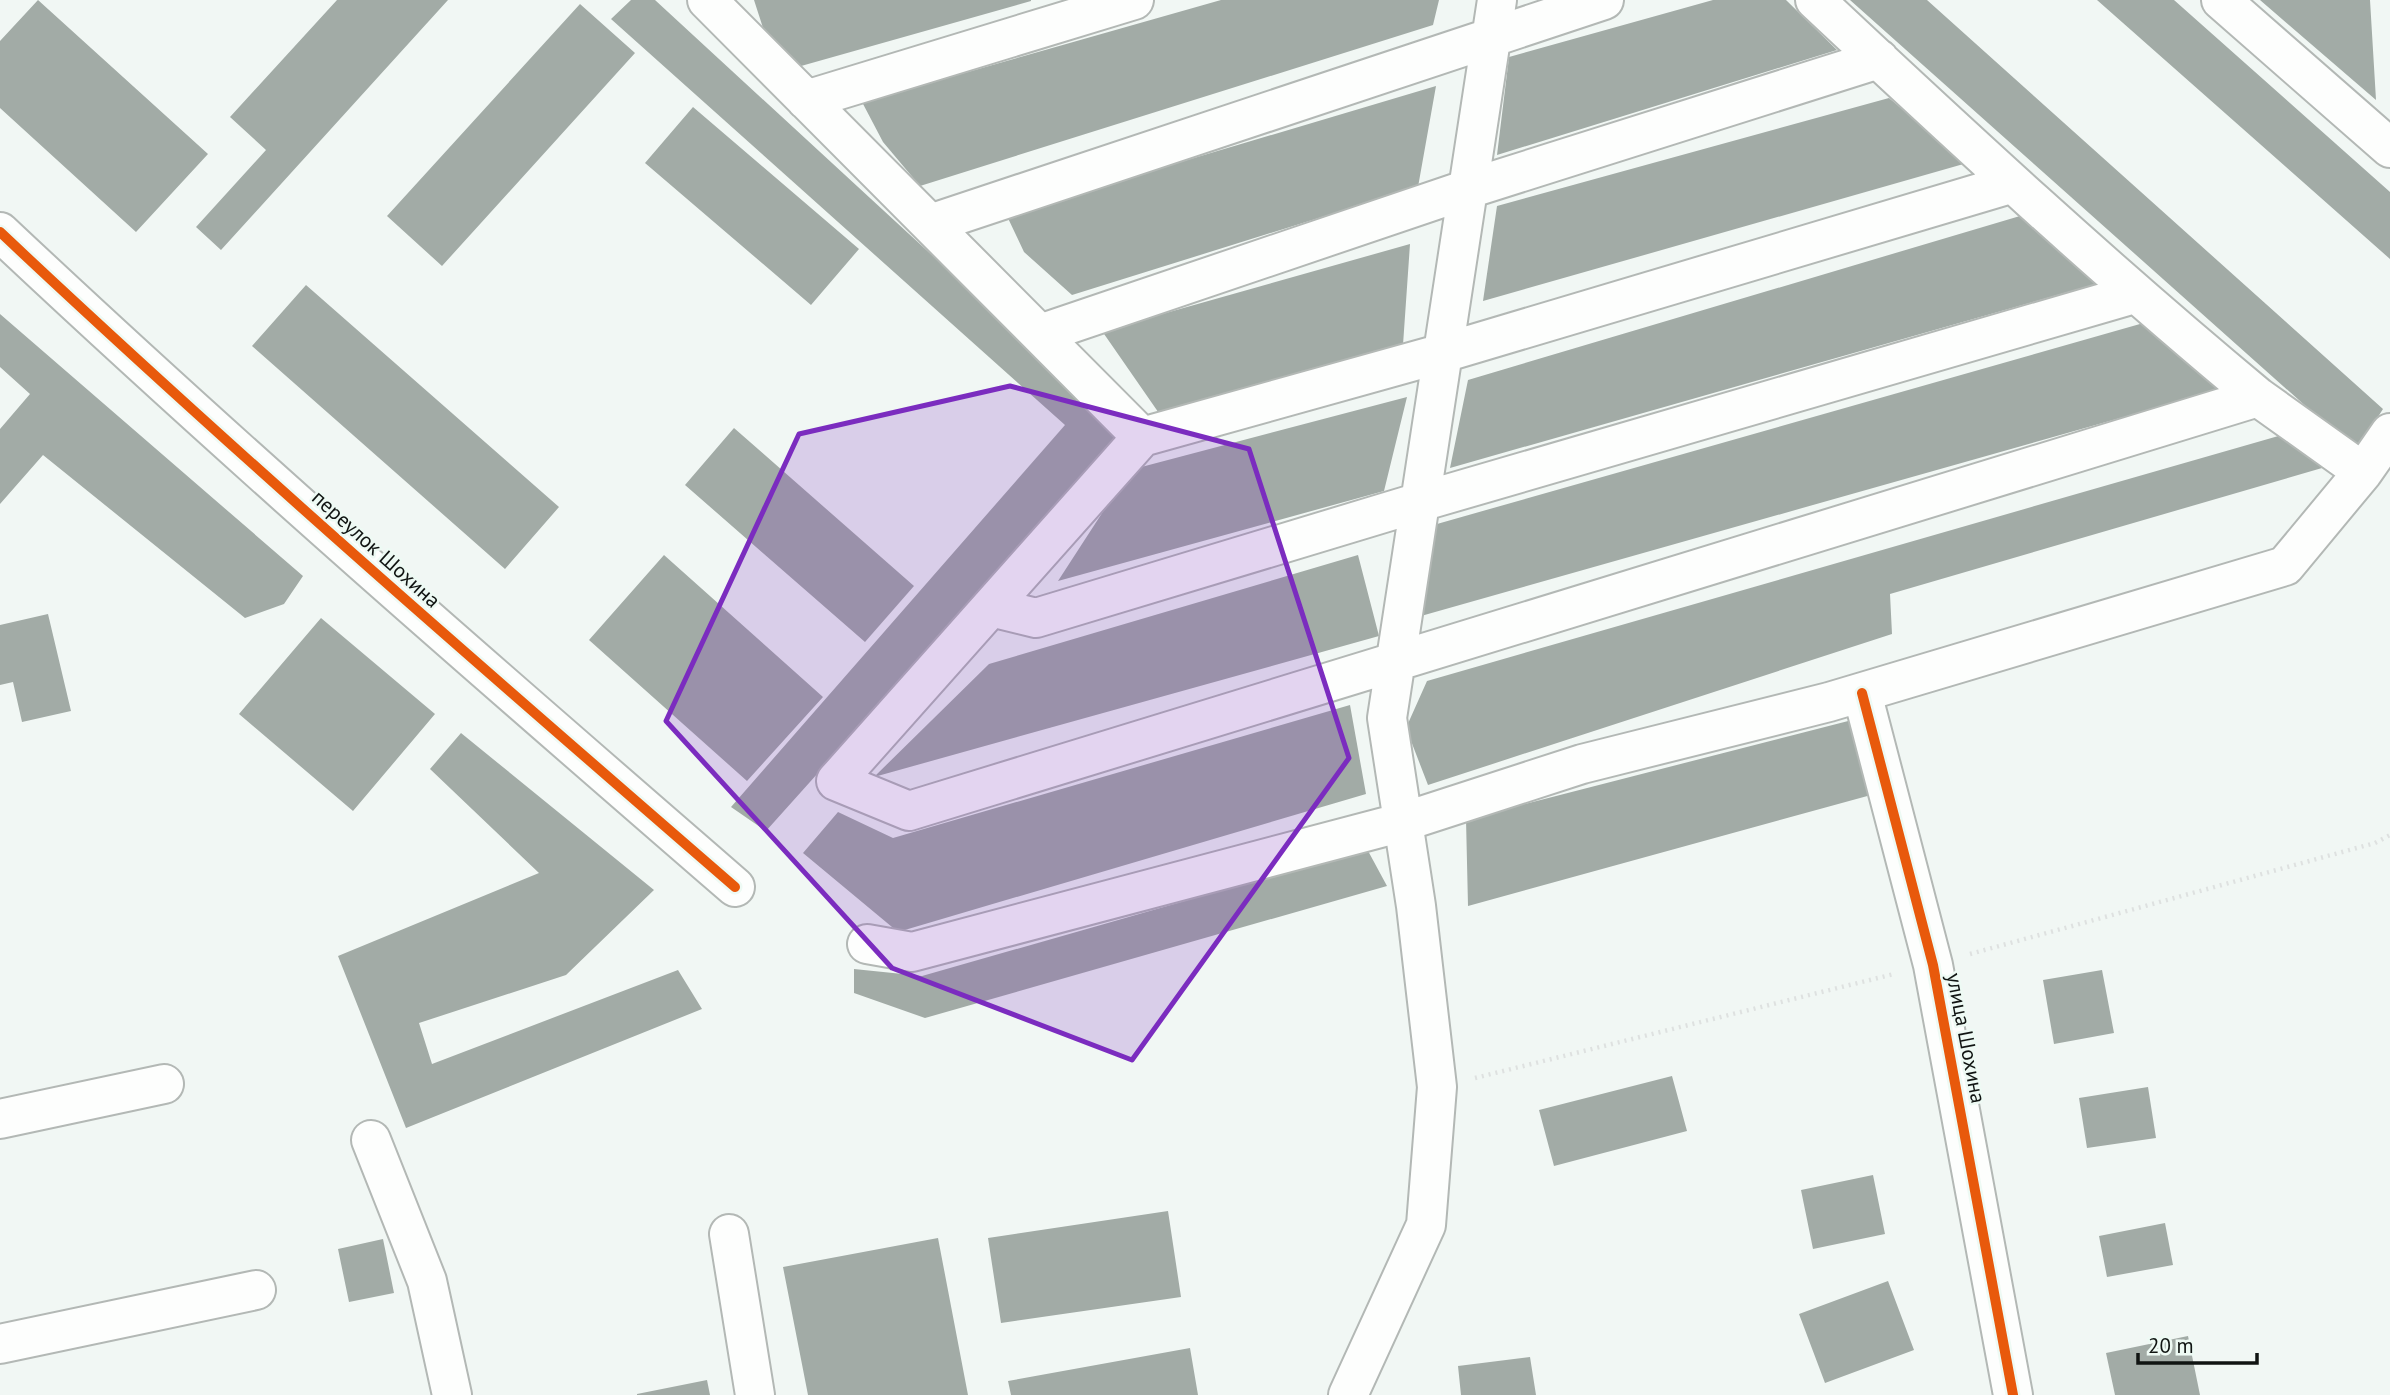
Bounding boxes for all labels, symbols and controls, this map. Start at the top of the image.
street label: переулок Шохина [306,484,446,613]
street label: улица Шохина [1941,970,1992,1105]
scale bar [2138,1322,2257,1366]
text: 20 m [2148,1332,2194,1359]

